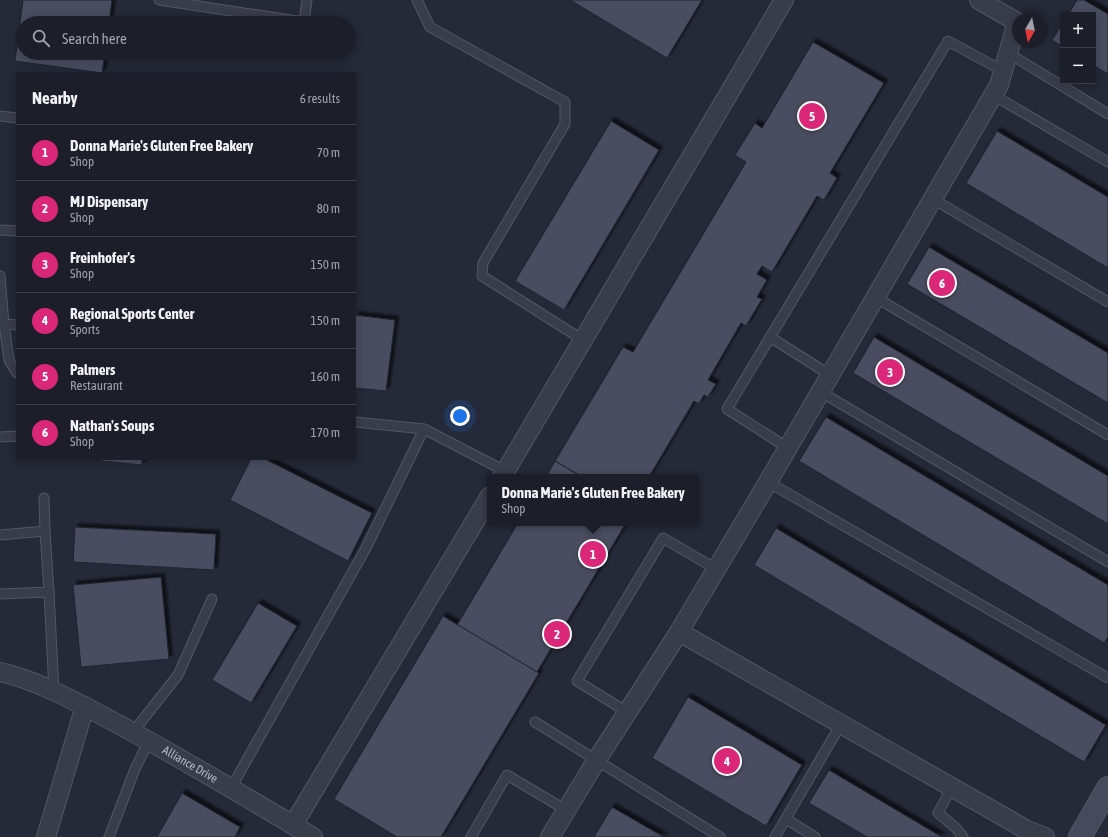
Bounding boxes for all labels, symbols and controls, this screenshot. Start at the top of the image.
north arrow [1012,12,1048,48]
map controls [1060,12,1096,84]
button: + [1060,12,1096,48]
search box [16,16,356,60]
icon: search [30,27,52,49]
text: Search here [62,30,127,47]
button: − [1060,48,1096,84]
text: Nearby [32,88,78,108]
text: 6 results [300,91,340,106]
pin: 5 [799,101,825,131]
text: Donna Marie's Gluten Free Bakery [70,137,253,154]
text: 1 [42,145,48,160]
text: 70 m [317,145,340,160]
text: Shop [70,154,94,169]
text: MJ Dispensary [70,193,148,210]
text: 2 [42,201,48,216]
text: 80 m [317,201,340,216]
text: Shop [70,210,94,225]
text: Freinhofer's [70,249,135,266]
text: 3 [42,257,48,272]
text: 150 m [311,257,340,272]
text: Shop [70,266,94,281]
pin: 6 [929,268,955,298]
text: Regional Sports Center [70,305,194,322]
text: 4 [42,313,48,328]
text: 150 m [311,313,340,328]
text: Sports [70,322,100,337]
pin: 3 [877,357,903,387]
text: Palmers [70,361,115,378]
text: 5 [42,369,48,384]
text: 160 m [311,369,340,384]
text: Restaurant [70,378,123,393]
your location [450,406,470,426]
text: Nathan's Soups [70,417,154,434]
text: 6 [42,425,48,440]
text: 170 m [311,425,340,440]
text: Shop [70,434,94,449]
popup [487,474,699,526]
text: Donna Marie's Gluten Free Bakery [501,484,685,501]
text: Shop [501,501,525,516]
pin: 1 [580,539,606,569]
pin: 2 [544,619,570,649]
street label: Alliance Drive [160,743,220,786]
pin: 4 [714,746,740,776]

